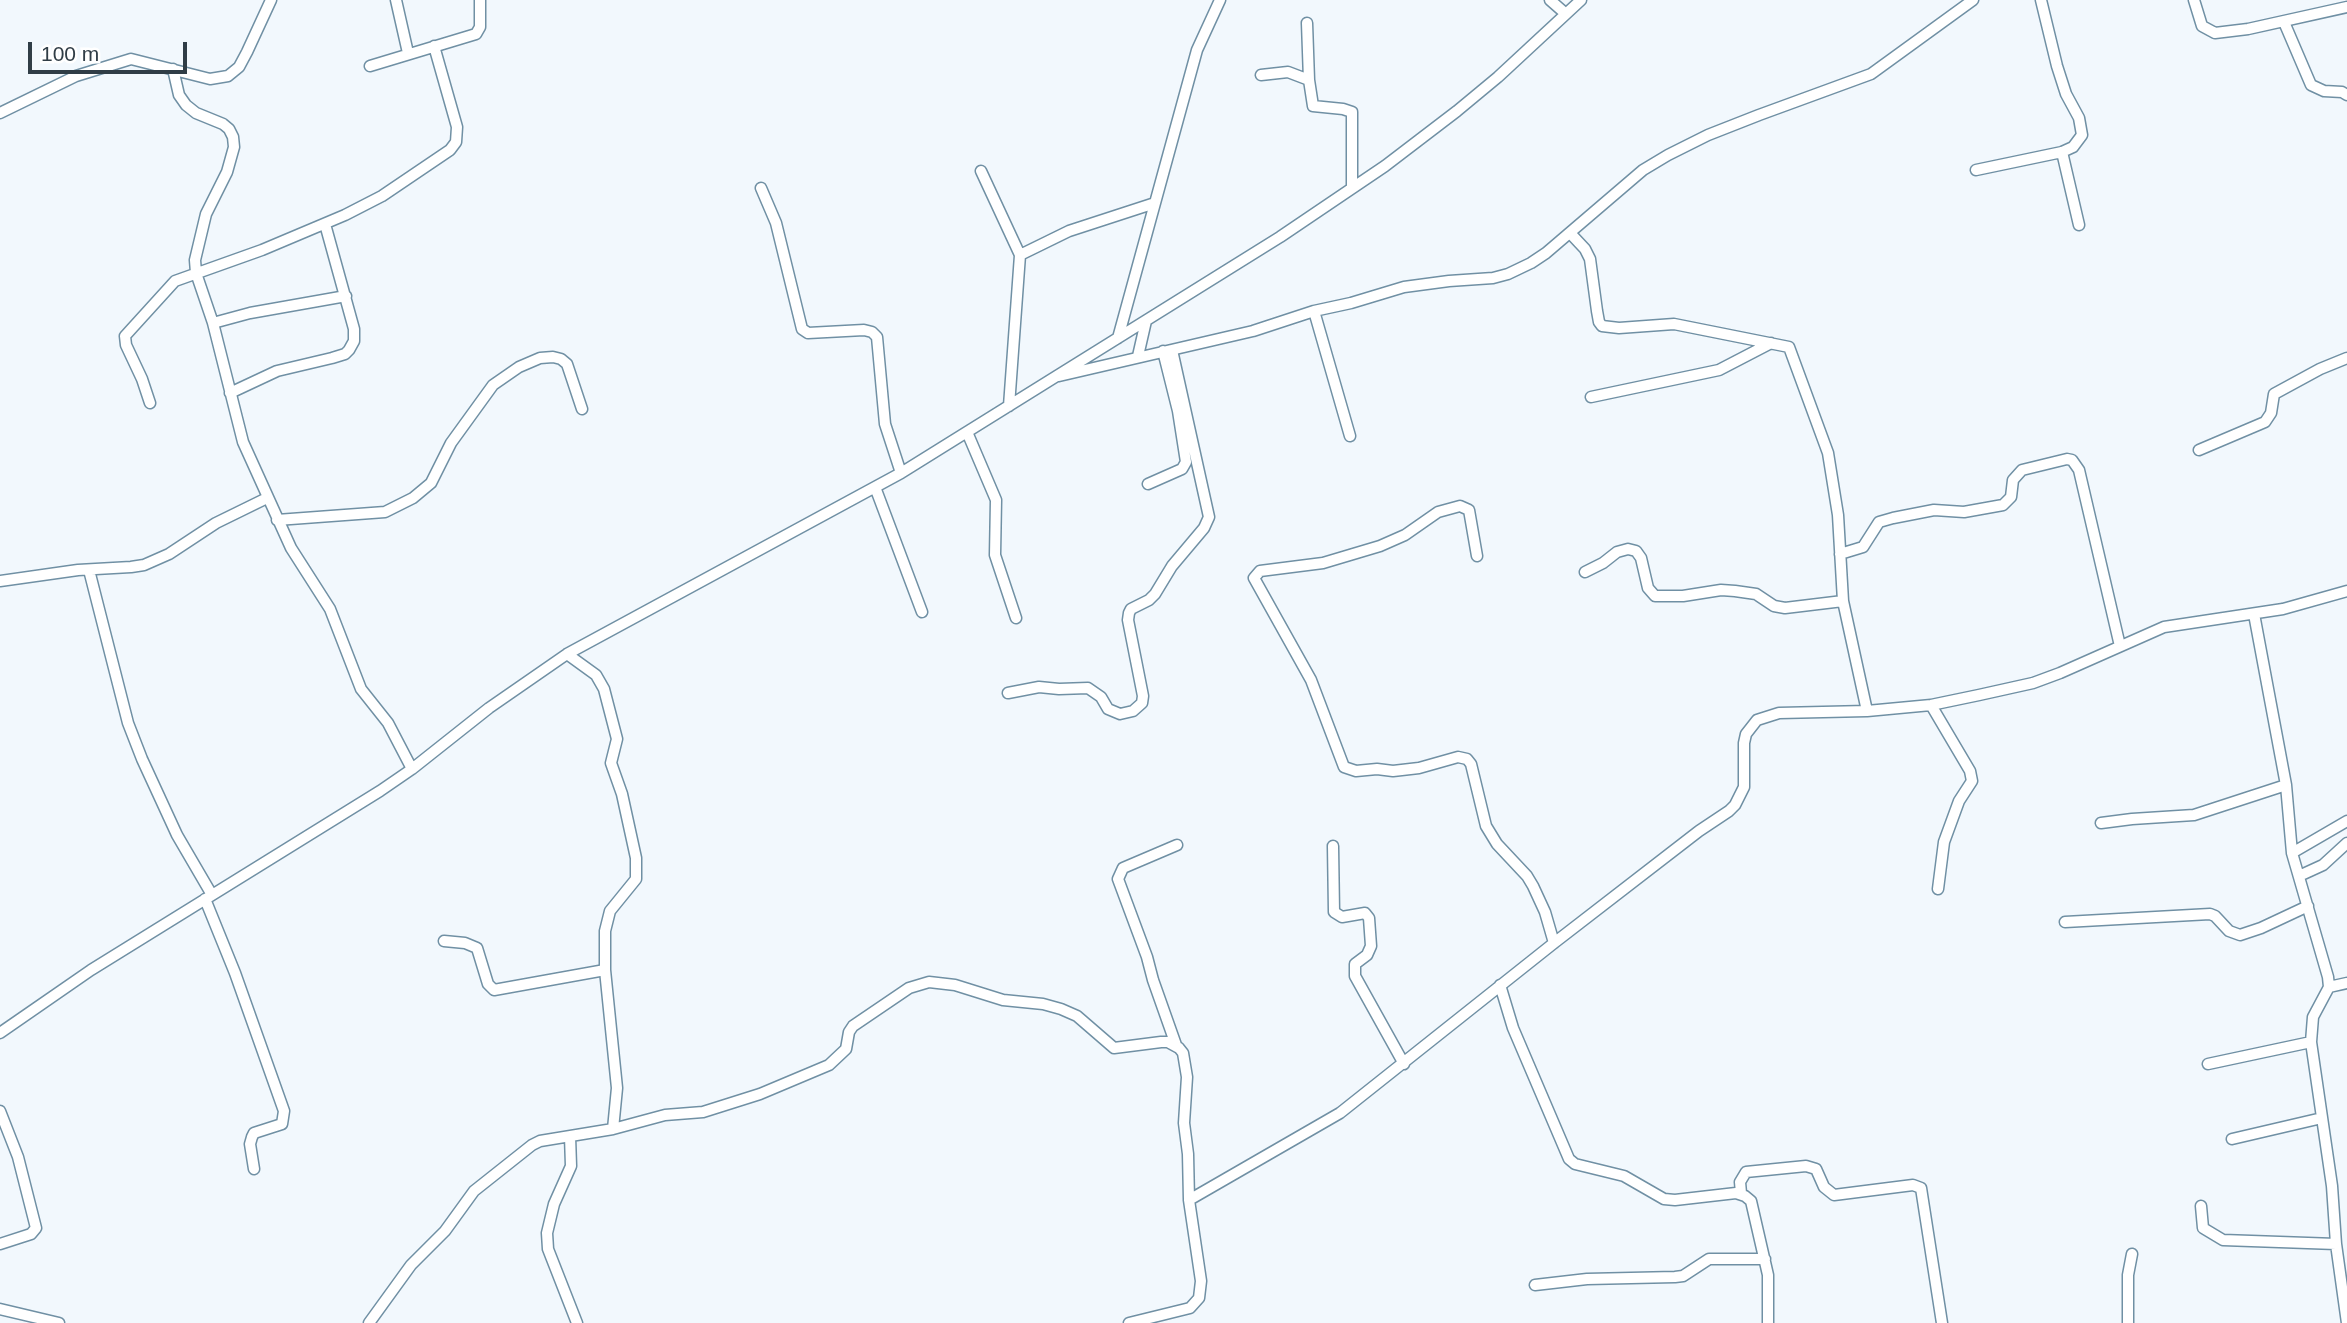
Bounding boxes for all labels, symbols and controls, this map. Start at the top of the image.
scale bar [32,28,191,72]
text: 100 m [41,42,99,65]

